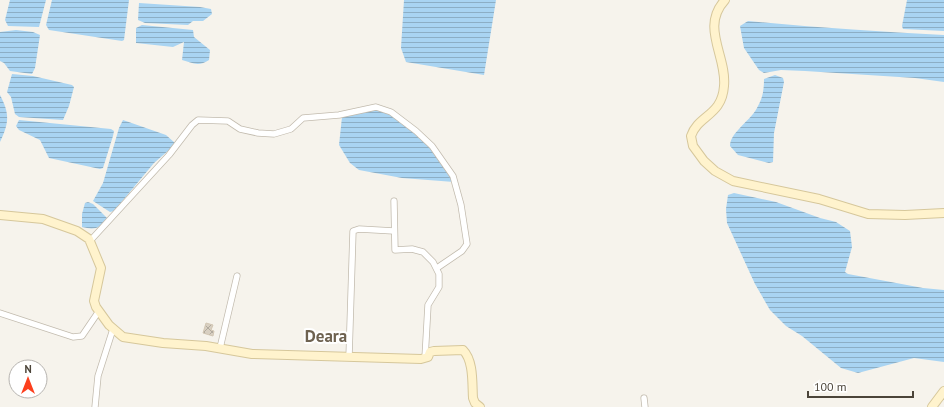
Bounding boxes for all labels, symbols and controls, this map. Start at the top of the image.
district label: Deara [305,325,347,347]
north arrow [8,359,48,399]
text: N [24,362,32,376]
scale bar [808,373,913,399]
text: 100 m [814,379,847,394]

